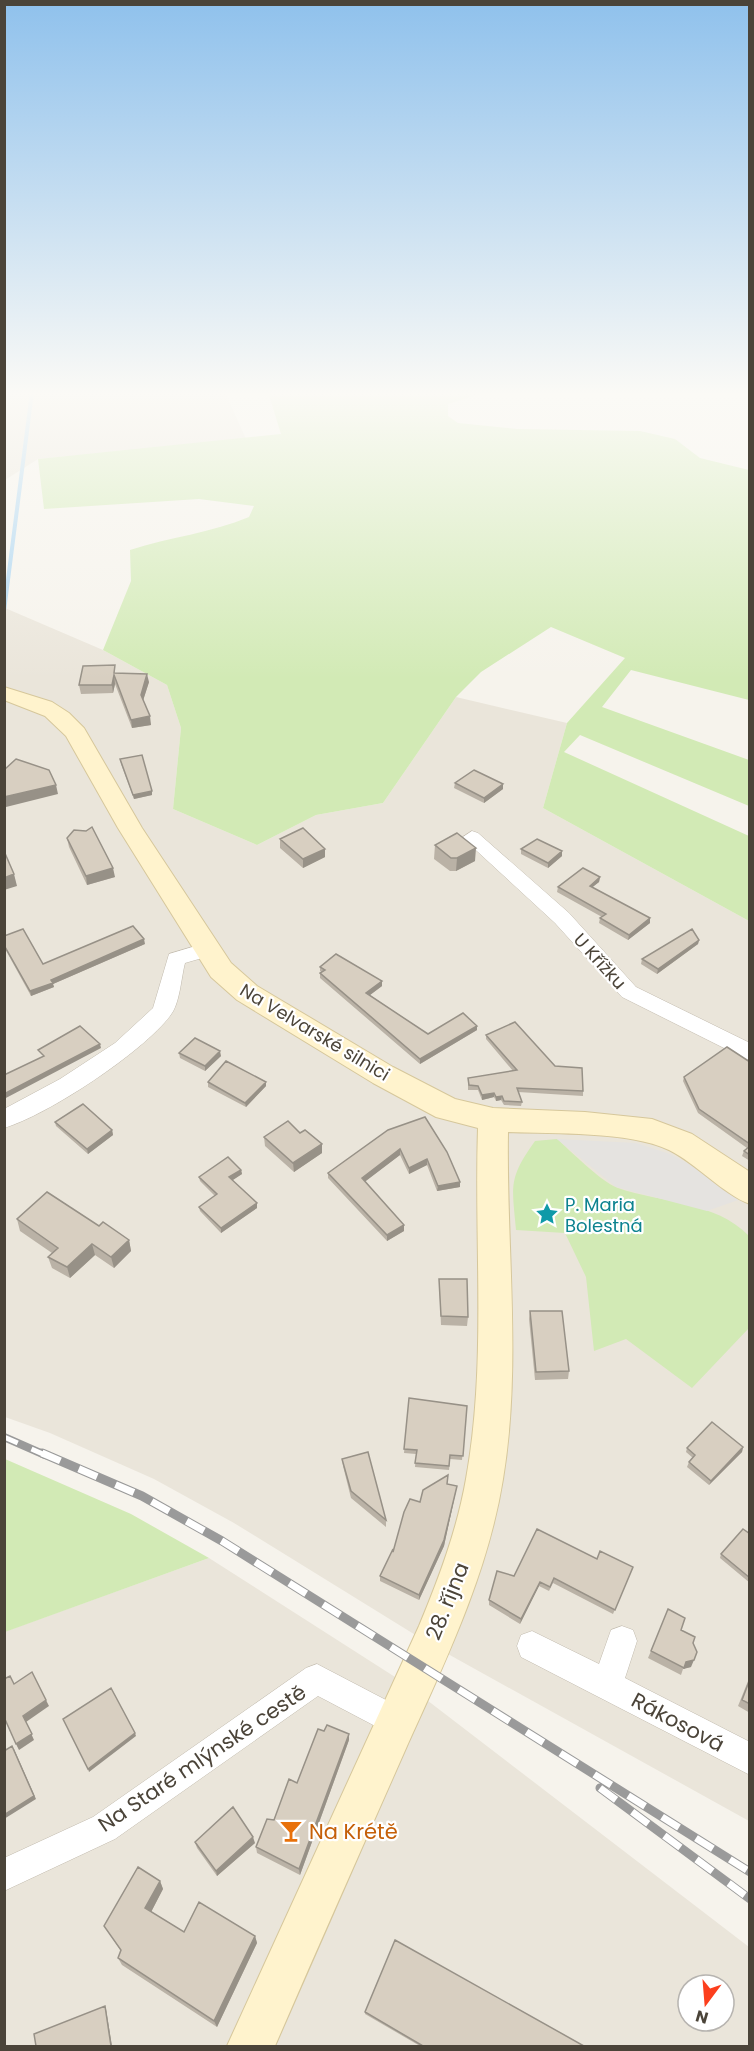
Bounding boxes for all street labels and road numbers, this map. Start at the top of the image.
street label: U Křížku [568,927,632,995]
street label: Na Velvarské silnici [235,977,395,1087]
street label: 28. října [418,1558,476,1644]
street label: Na Staré mlýnské cestě [92,1677,312,1839]
street label: Rákosová [626,1685,730,1759]

